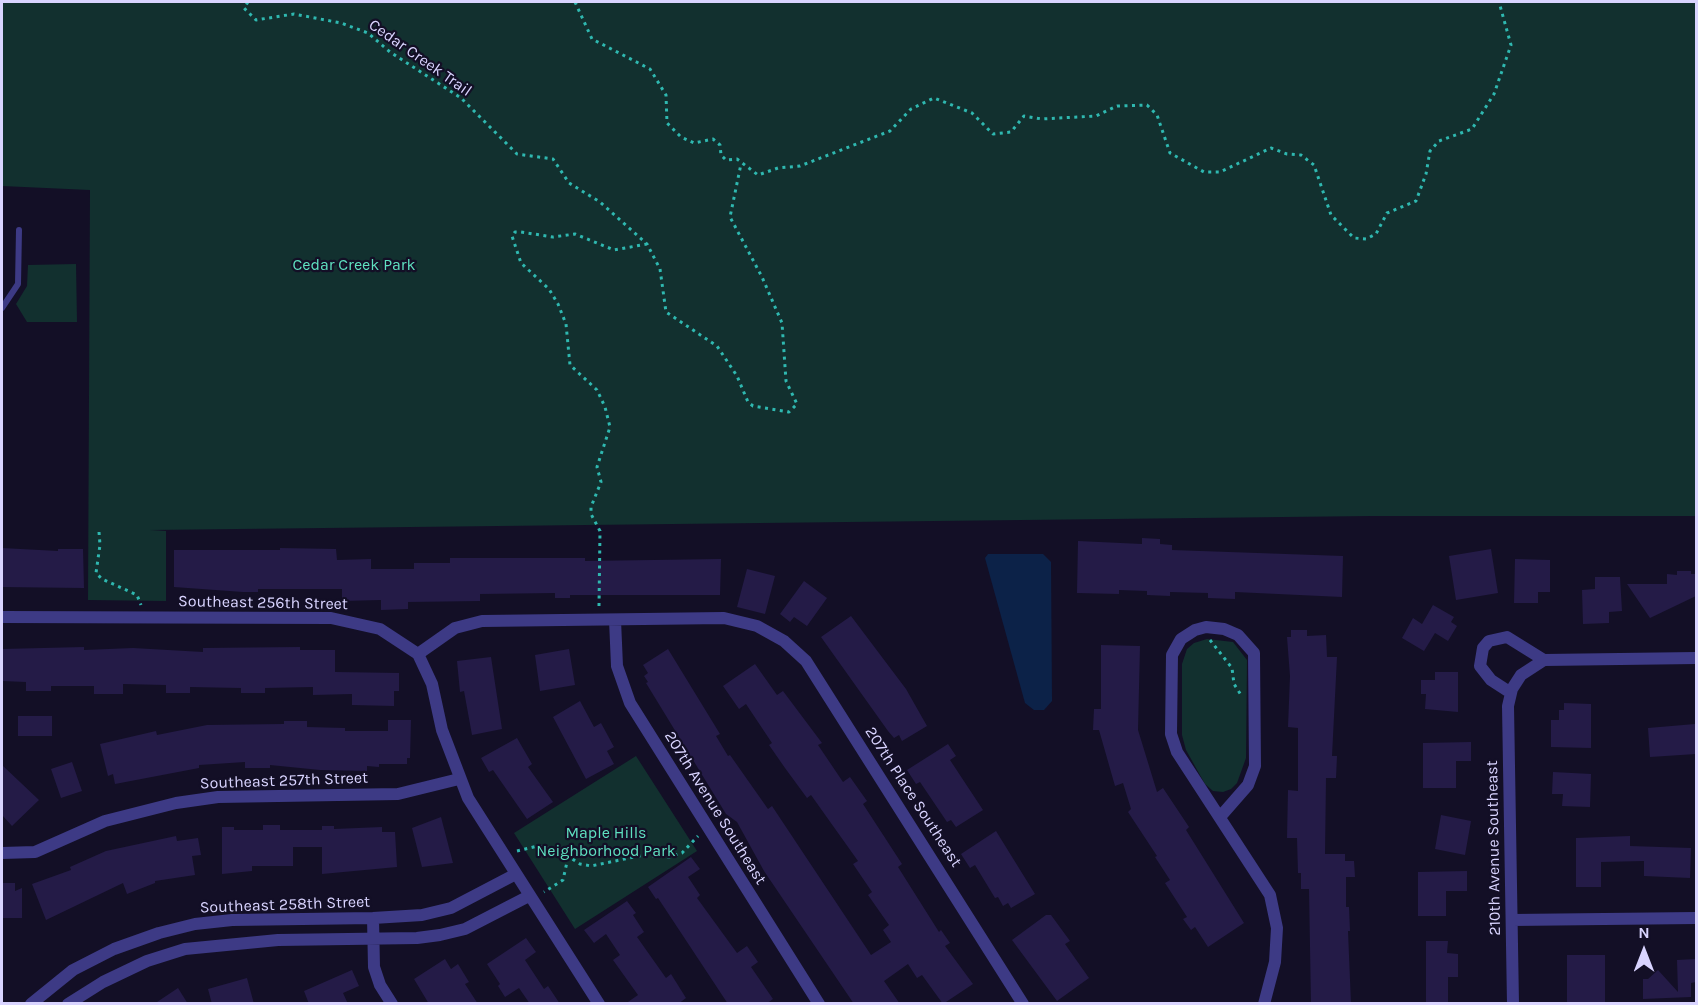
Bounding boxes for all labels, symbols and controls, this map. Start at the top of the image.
street label: Cedar Creek Trail [365,15,475,101]
park label: Cedar Creek Park [292,255,416,275]
street label: Southeast 256th Street [178,592,348,614]
street label: 207th Place Southeast [860,723,966,871]
street label: 207th Avenue Southeast [660,728,770,888]
street label: 210th Avenue Southeast [1483,760,1505,936]
street label: Southeast 257th Street [200,768,368,794]
park label: Maple Hills Neighborhood Park [536,823,676,861]
street label: Southeast 258th Street [199,892,371,918]
north arrow [1614,921,1674,981]
text: N [1638,923,1650,942]

